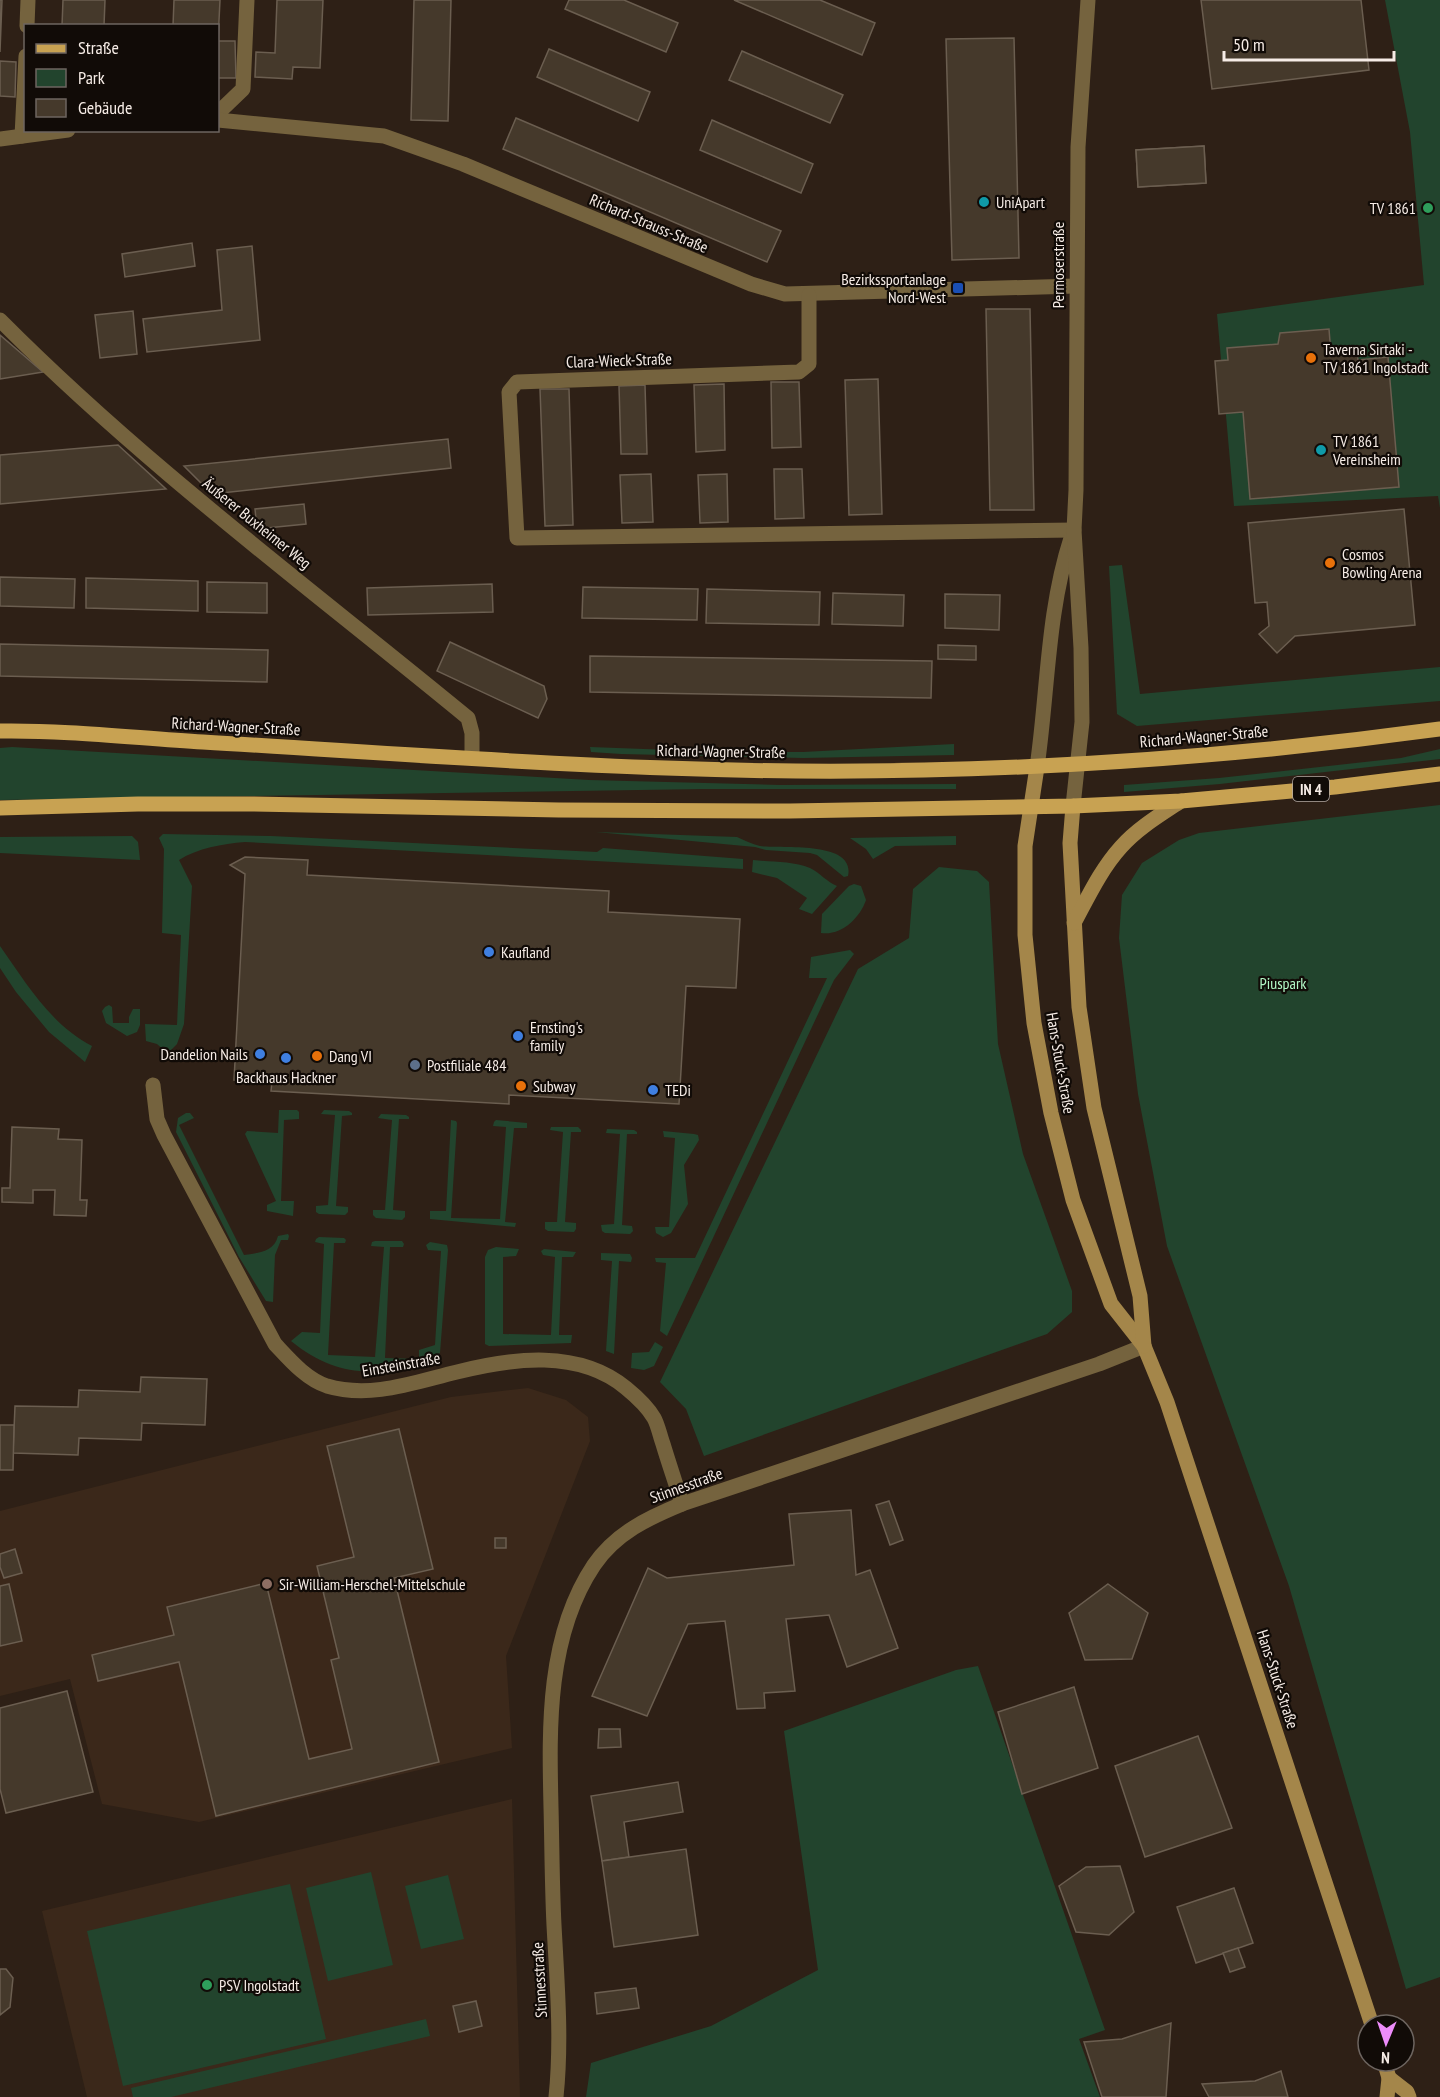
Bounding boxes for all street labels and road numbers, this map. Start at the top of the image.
street label: Richard-Strauss-Straße [587,189,711,257]
street label: Permoserstraße [1048,222,1068,308]
street label: Clara-Wieck-Straße [566,348,672,372]
street label: Äußerer Buxheimer Weg [199,473,315,573]
street label: Richard-Wagner-Straße [171,713,301,739]
street label: Richard-Wagner-Straße [1139,720,1269,752]
street label: Richard-Wagner-Straße [656,740,786,762]
road number: IN 4 [1293,777,1329,801]
street label: Hans-Stuck-Straße [1042,1011,1080,1115]
street label: Einsteinstraße [360,1347,442,1381]
street label: Stinnesstraße [647,1463,725,1507]
street label: Hans-Stuck-Straße [1253,1627,1303,1731]
street label: Stinnesstraße [527,1942,551,2018]

